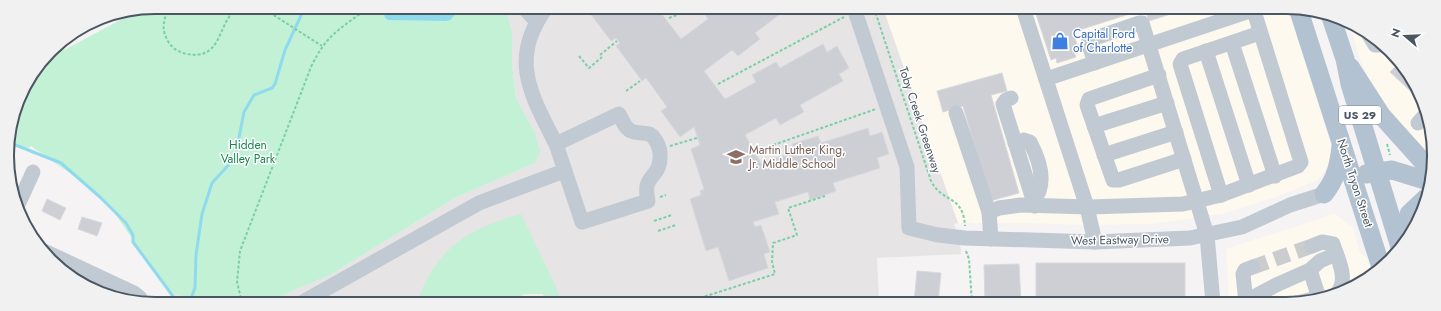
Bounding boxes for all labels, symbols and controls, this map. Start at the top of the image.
north arrow [1385,16,1425,56]
place label: Capital Ford of Charlotte [1073,25,1135,57]
text: N [1387,26,1405,39]
shop icon: Capital Ford of Charlotte [1050,31,1070,51]
street label: Toby Creek Greenway [894,65,946,176]
road number: US 29 [1339,106,1381,124]
park label: Hidden Valley Park [221,136,276,168]
street label: North Tryon Street [1332,136,1378,230]
place label: Martin Luther King, Jr. Middle School [747,141,846,173]
school or university icon: Martin Luther King, Jr. Middle School [726,147,746,167]
street label: West Eastway Drive [1071,230,1169,250]

